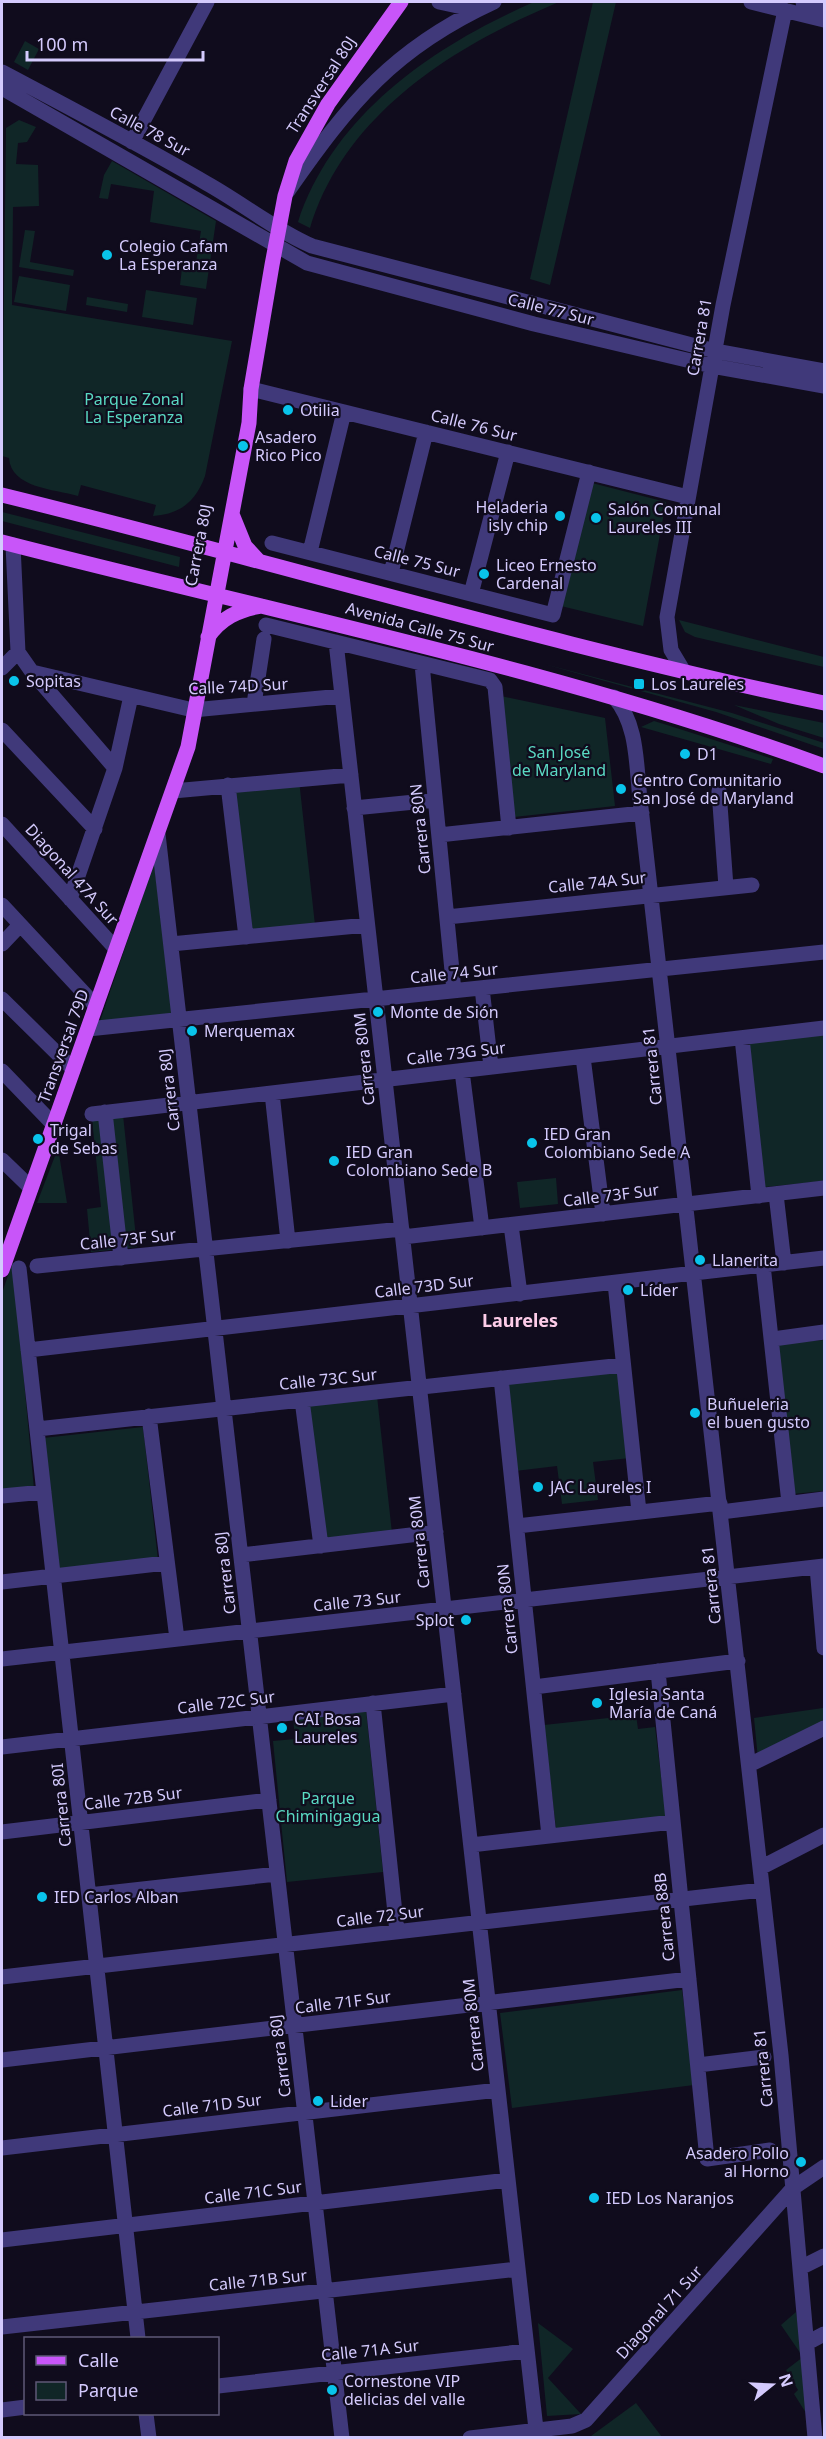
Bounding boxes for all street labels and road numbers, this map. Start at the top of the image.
street label: Transversal 80J [281,32,361,138]
street label: Calle 78 Sur [106,101,194,162]
street label: Calle 77 Sur [506,288,597,330]
street label: Carrera 81 [681,296,717,378]
street label: Calle 76 Sur [429,404,520,446]
street label: Carrera 80J [179,502,217,588]
street label: Calle 75 Sur [372,540,463,582]
street label: Avenida Calle 75 Sur [343,597,497,657]
street label: Calle 74D Sur [188,672,289,700]
street label: Carrera 80N [404,783,436,875]
street label: Diagonal 47A Sur [21,819,124,930]
street label: Calle 74A Sur [547,866,648,898]
street label: Calle 74 Sur [409,957,499,989]
street label: Transversal 79D [32,986,94,1106]
street label: Carrera 80M [348,1011,380,1107]
street label: Carrera 81 [637,1026,667,1106]
street label: Calle 73G Sur [405,1036,507,1070]
street label: Carrera 80J [153,1047,185,1133]
street label: Calle 73F Sur [562,1178,661,1212]
street label: Calle 73F Sur [79,1223,178,1255]
street label: Calle 73D Sur [373,1269,475,1303]
street label: Calle 73C Sur [278,1363,378,1395]
street label: Carrera 80M [403,1494,435,1590]
street label: Carrera 80J [209,1530,241,1616]
street label: Carrera 81 [696,1545,726,1625]
street label: Carrera 80N [491,1563,523,1655]
street label: Calle 73 Sur [312,1585,402,1617]
street label: Calle 72C Sur [176,1685,277,1719]
street label: Carrera 80I [46,1762,76,1848]
street label: Calle 72B Sur [83,1781,184,1815]
street label: Carrera 88B [648,1872,680,1962]
street label: Calle 72 Sur [335,1900,426,1932]
street label: Carrera 80M [457,1977,489,2073]
street label: Calle 71F Sur [294,1985,393,2019]
street label: Carrera 80J [264,2013,296,2099]
street label: Carrera 81 [748,2028,778,2108]
street label: Calle 71D Sur [161,2088,263,2122]
street label: Calle 71C Sur [203,2175,304,2209]
street label: Diagonal 71 Sur [611,2260,707,2364]
street label: Calle 71B Sur [208,2264,309,2296]
street label: Calle 71A Sur [320,2334,421,2366]

